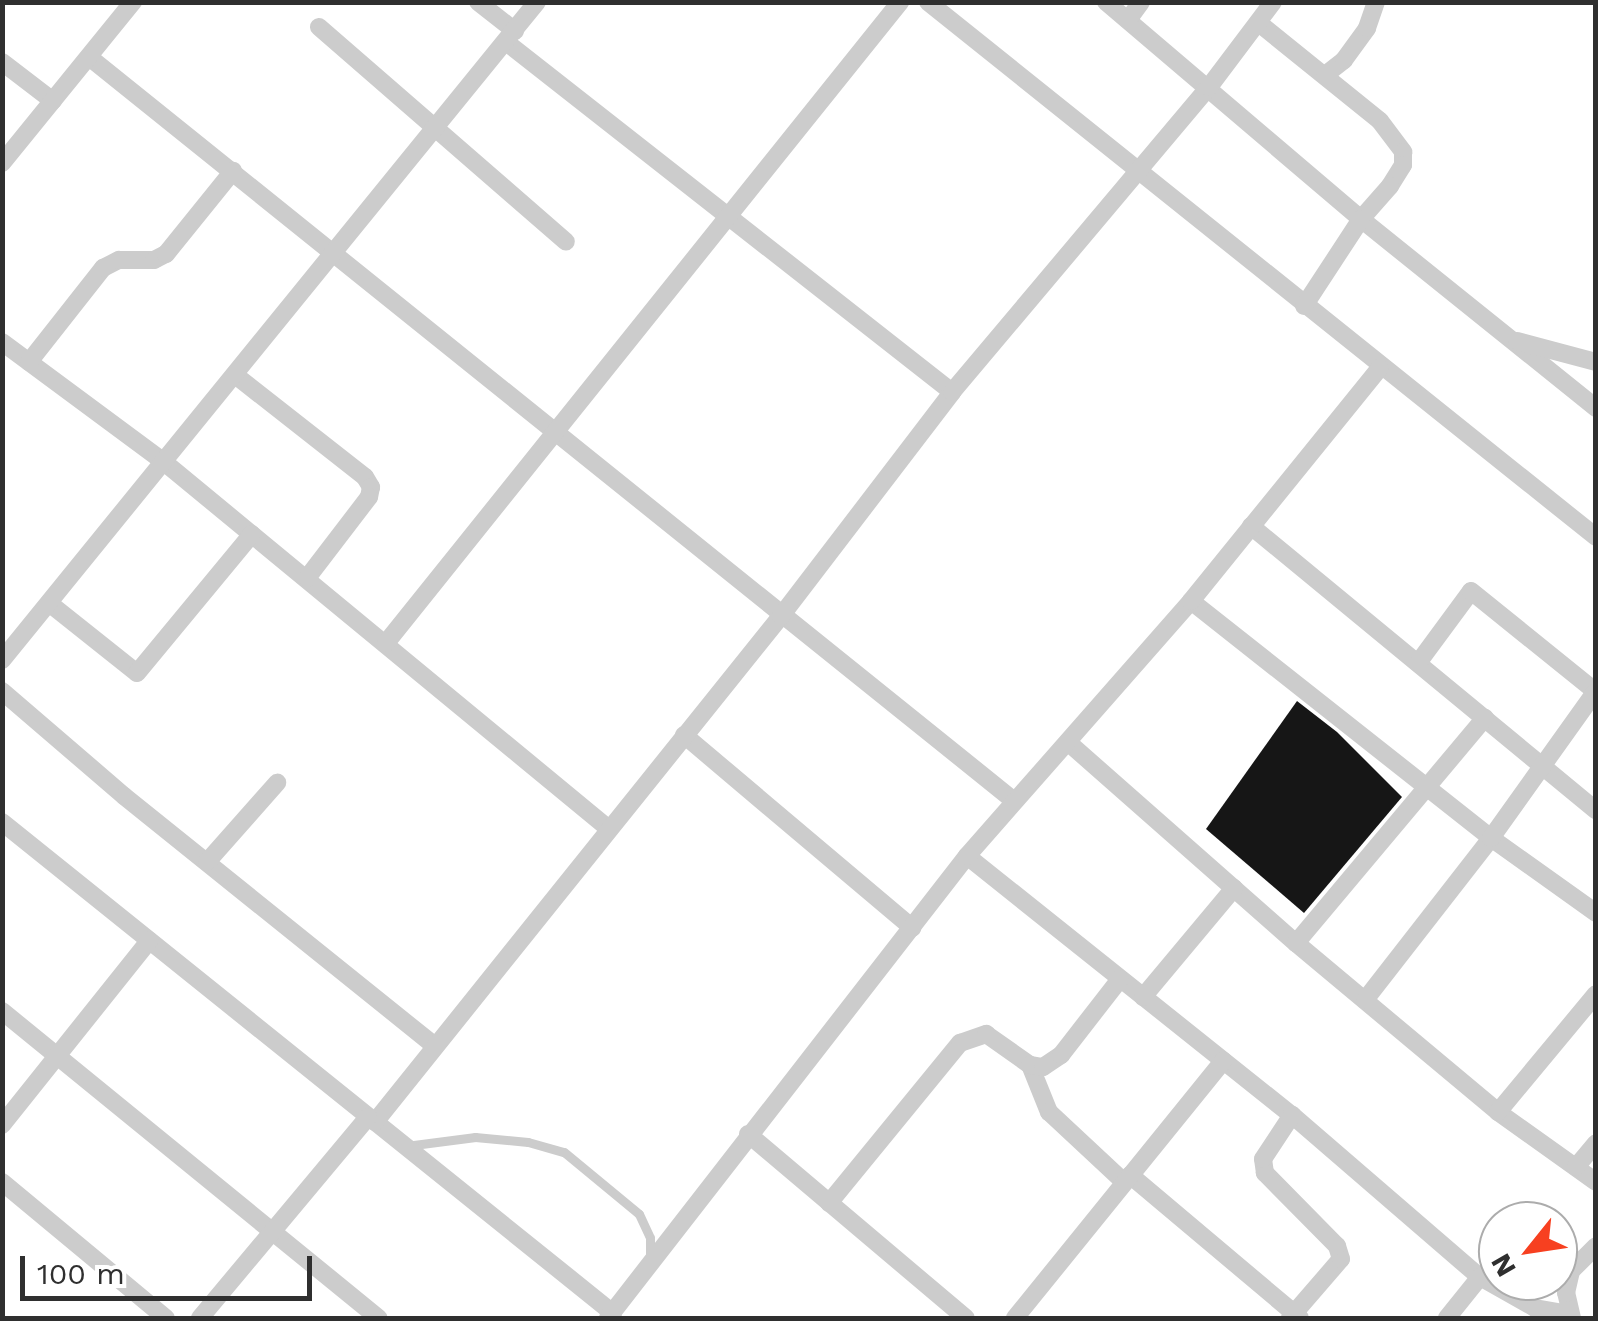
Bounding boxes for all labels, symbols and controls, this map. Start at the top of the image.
north arrow [1478,1201,1578,1301]
scale bar [25,1236,318,1298]
text: N [1484,1248,1523,1282]
text: 100 m [37,1256,125,1291]

